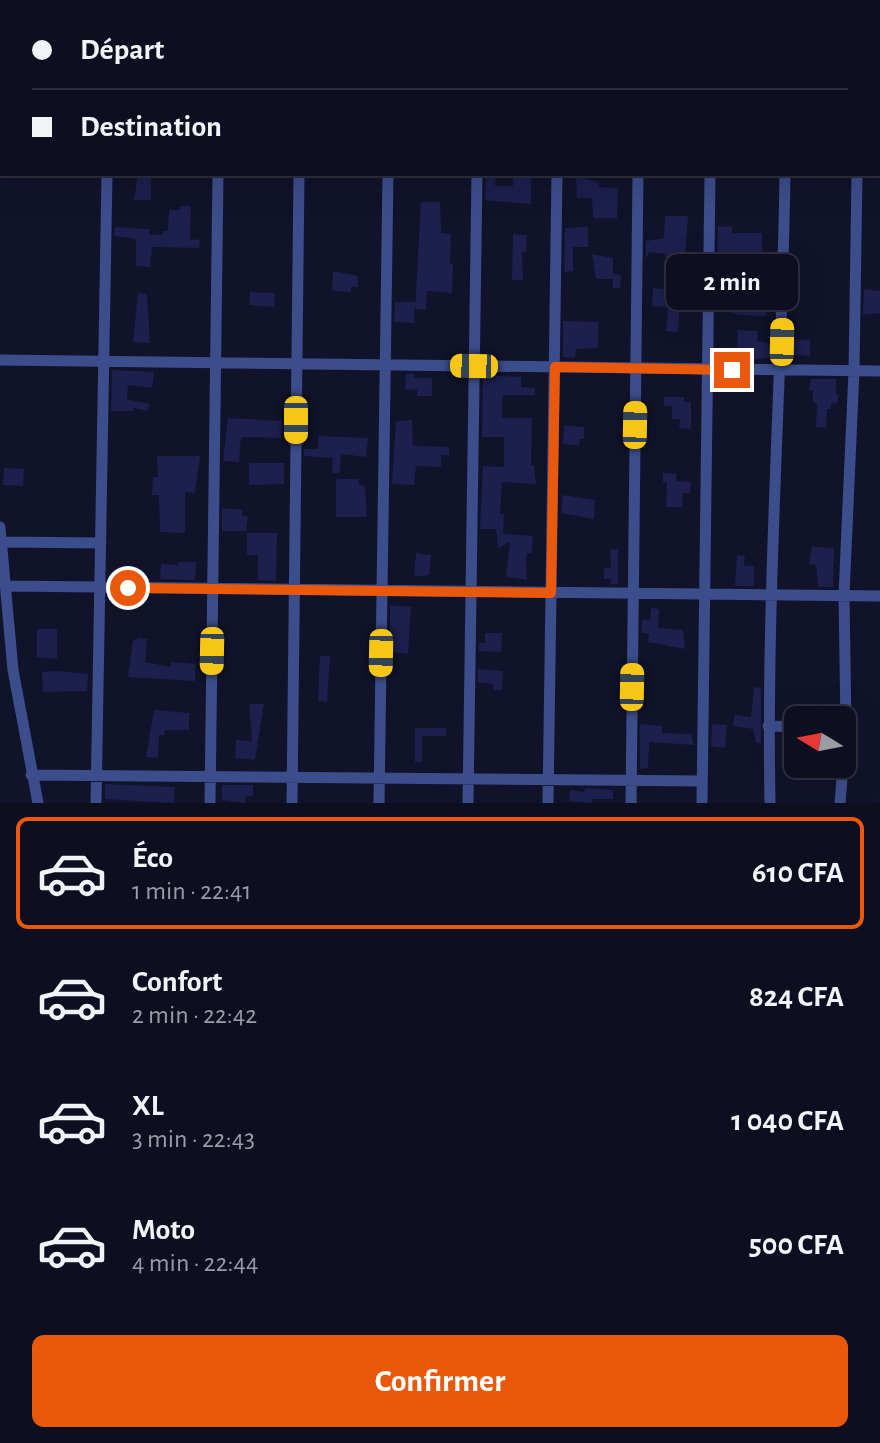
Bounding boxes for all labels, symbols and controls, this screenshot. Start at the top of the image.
text: Départ [80,35,164,65]
text: Destination [80,112,222,142]
callout: 2 min [666,254,798,310]
text: 2 min [703,269,761,295]
car [770,318,794,366]
route end [714,352,750,388]
car [450,354,498,378]
car [284,396,308,444]
car [623,401,647,449]
route start [110,570,146,606]
car [200,627,224,675]
car [369,629,393,677]
car [620,663,644,711]
north arrow [784,706,856,778]
map controls [784,706,856,778]
icon: car [36,837,108,909]
text: Éco [132,843,173,873]
text: 610 CFA [752,858,844,888]
text: 1 min · 22:41 [132,878,251,904]
icon: car [36,961,108,1033]
text: Confort [132,967,222,997]
text: 824 CFA [749,982,844,1012]
text: 2 min · 22:42 [132,1002,257,1028]
icon: car [36,1085,108,1157]
text: XL [132,1091,164,1121]
text: 1 040 CFA [731,1106,844,1136]
text: 3 min · 22:43 [132,1126,255,1152]
icon: car [36,1209,108,1281]
text: Moto [132,1215,195,1245]
text: 500 CFA [749,1230,844,1260]
text: 4 min · 22:44 [132,1250,258,1276]
button: Confirmer [32,1335,848,1427]

